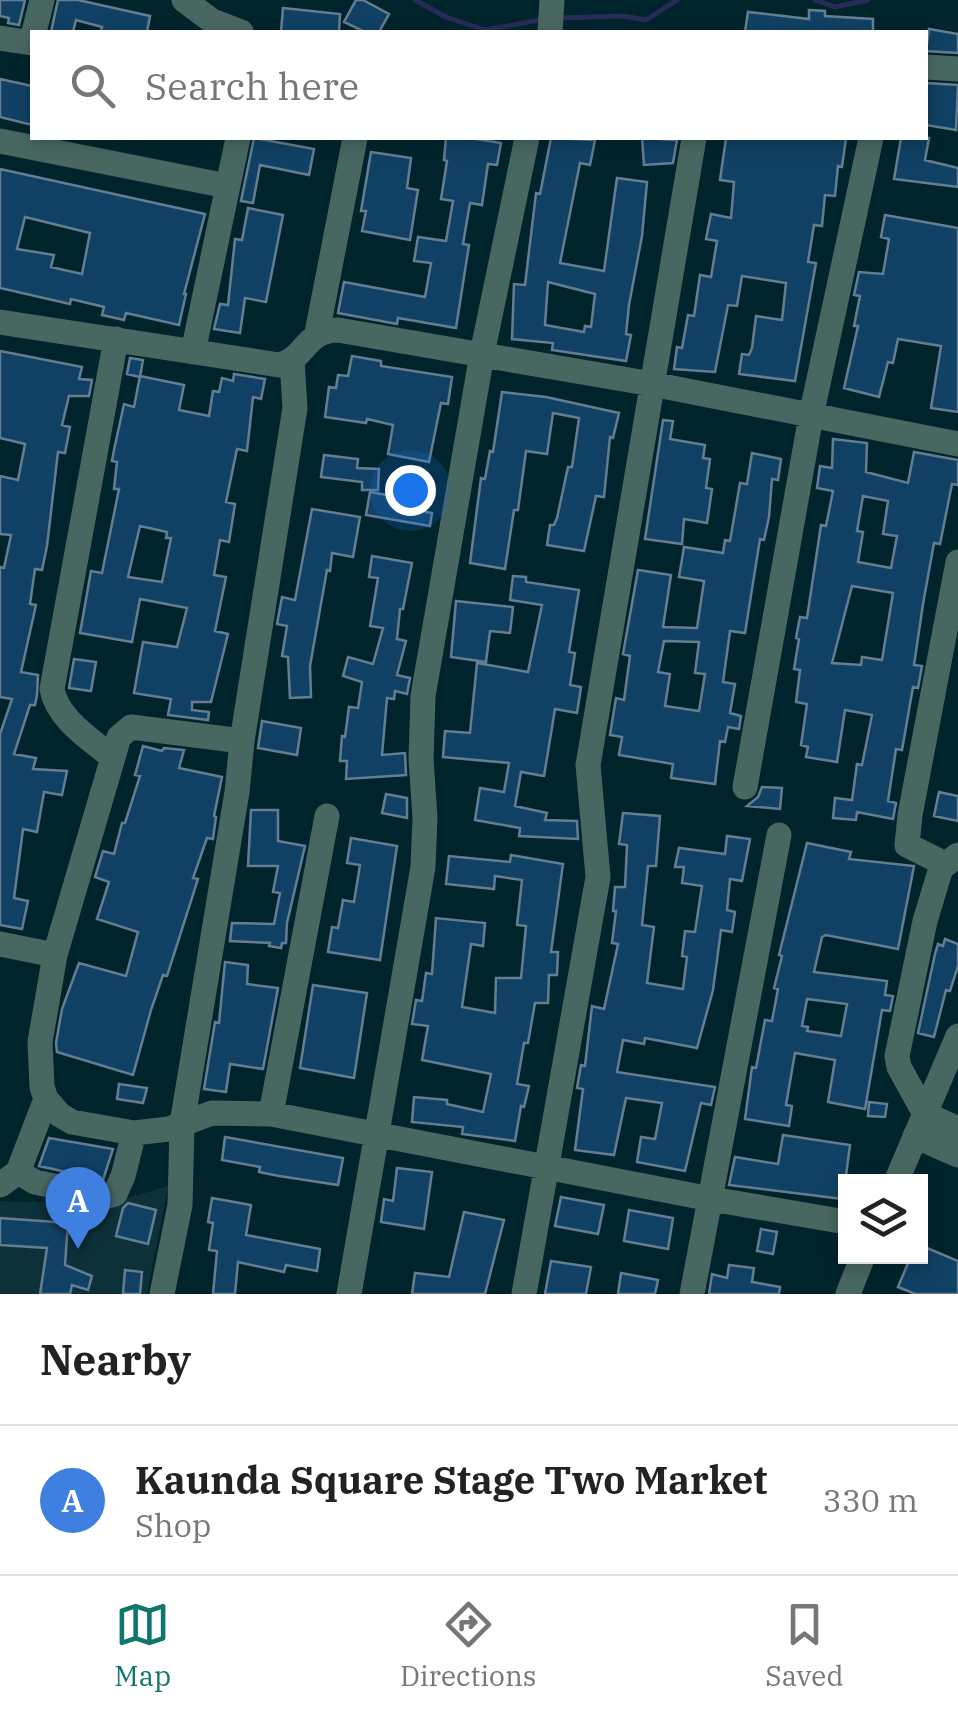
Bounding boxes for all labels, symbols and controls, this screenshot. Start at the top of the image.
search box [30,30,928,140]
icon: search [65,58,120,113]
text: Search here [145,61,359,110]
your location [385,465,436,516]
pin: A [46,1166,110,1249]
map controls [838,1174,928,1264]
button: layers [838,1174,928,1264]
text: Nearby [40,1332,191,1387]
text: Kaunda Square Stage Two Market [135,1455,767,1504]
text: A [61,1479,84,1521]
text: 330 m [822,1479,918,1521]
text: Shop [135,1504,211,1546]
tab: Map [114,1597,171,1694]
tab: Directions [400,1597,536,1694]
tab: Saved [765,1597,844,1694]

